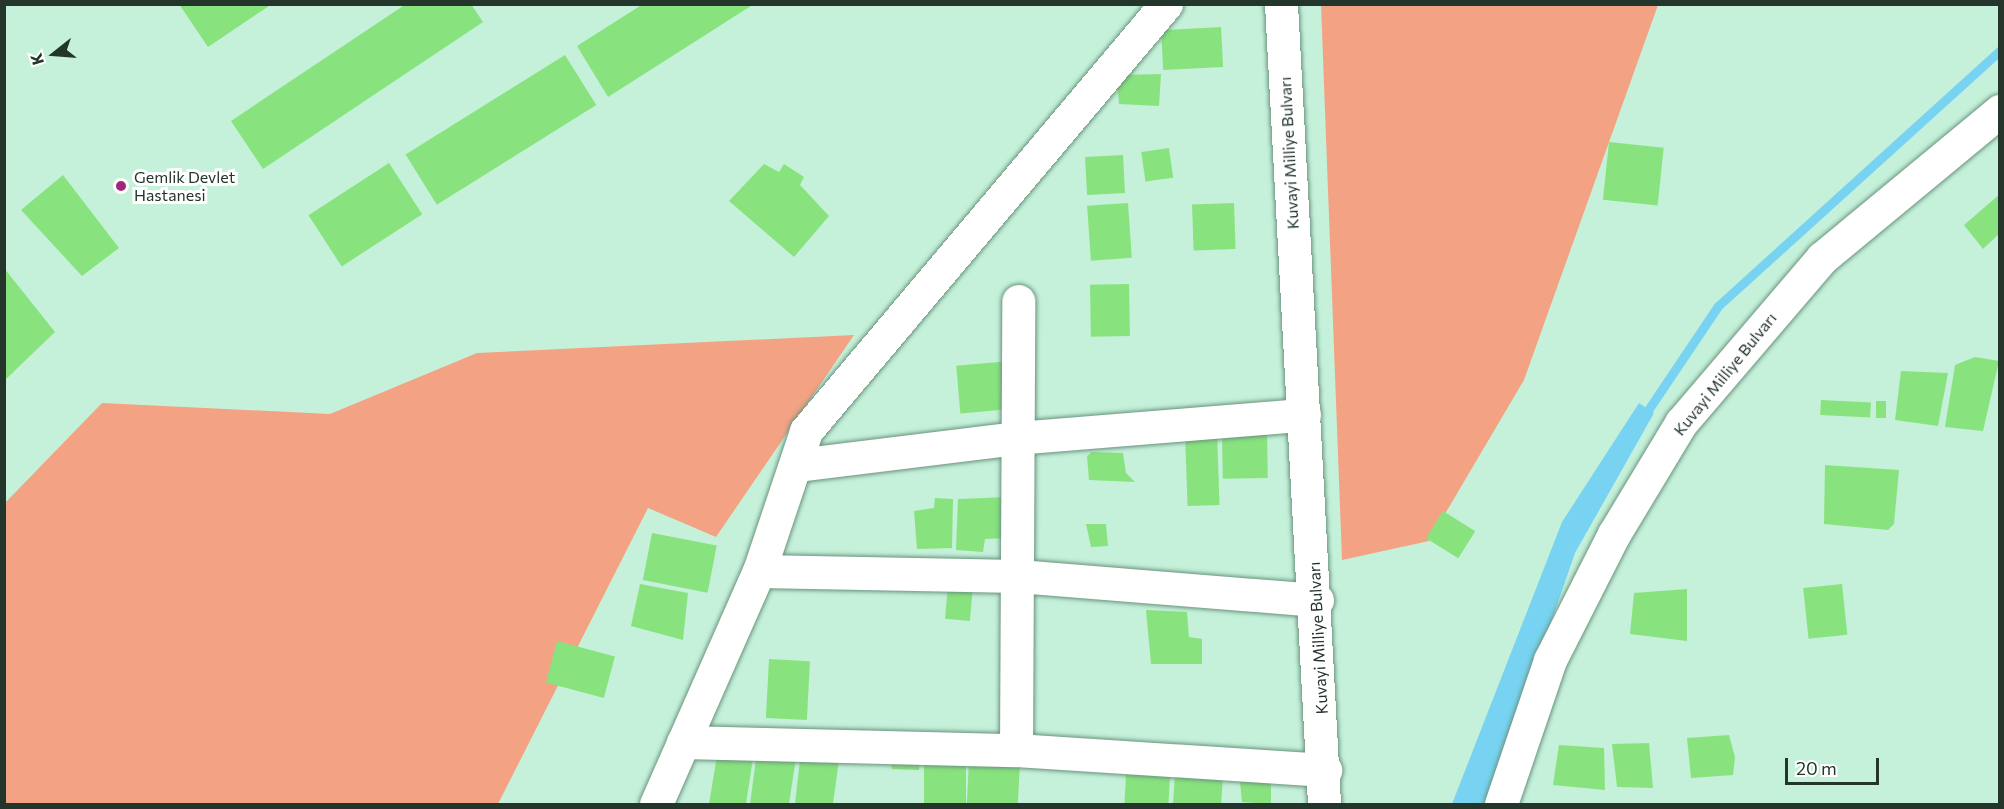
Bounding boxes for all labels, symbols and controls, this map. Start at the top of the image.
north arrow [24,24,84,84]
text: K [26,51,47,68]
street label: Kuvayi Milliye Bulvarı [1275,76,1303,230]
place label: Gemlik Devlet Hastanesi [134,167,235,205]
marker: Gemlik Devlet Hastanesi [112,177,130,195]
street label: Kuvayi Milliye Bulvarı [1670,309,1780,439]
street label: Kuvayi Milliye Bulvarı [1304,561,1332,715]
scale bar [1788,746,1882,784]
text: 20 m [1796,757,1837,779]

